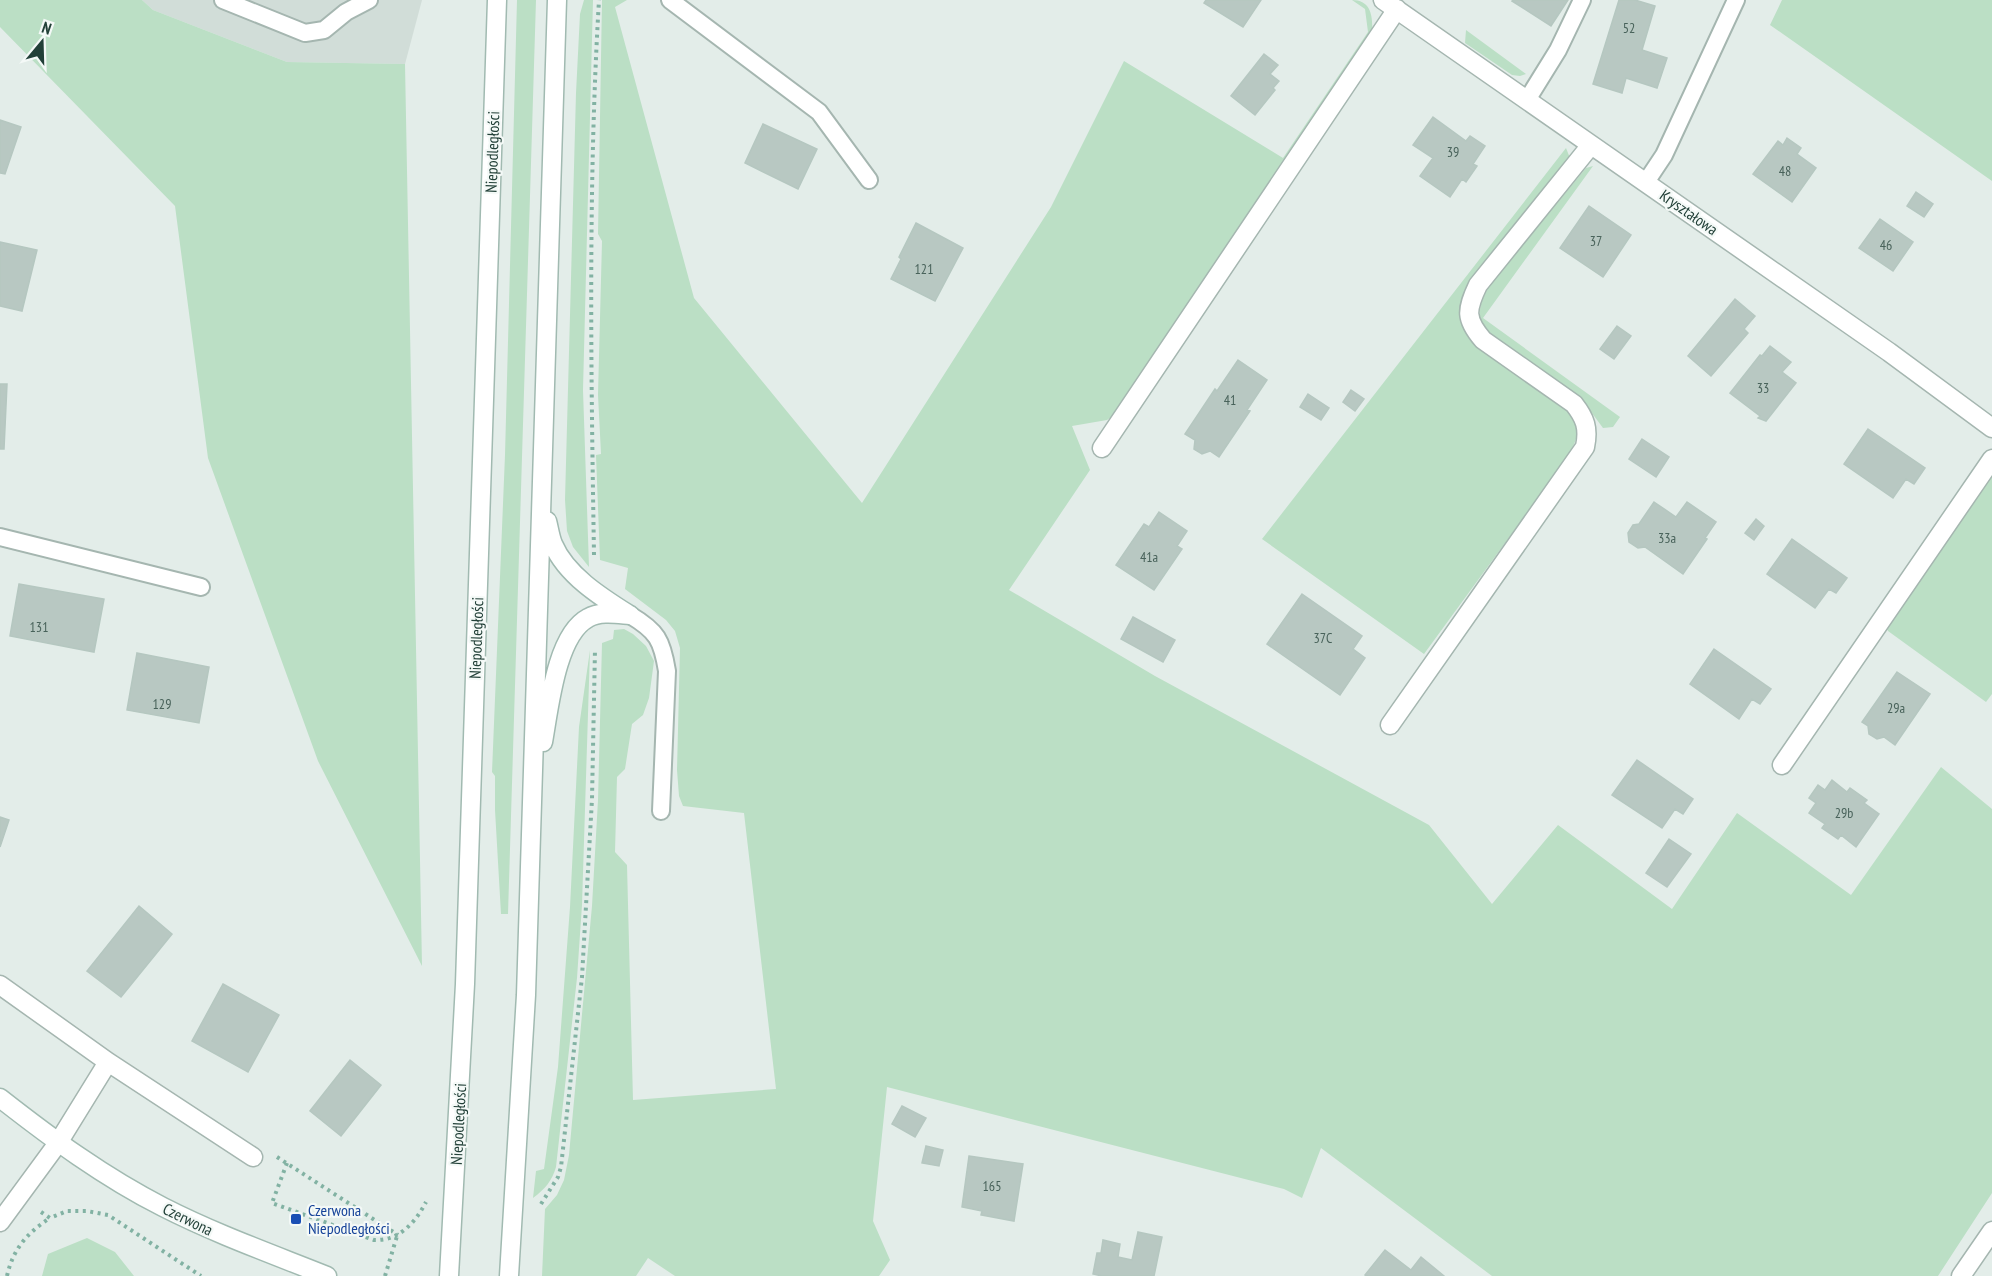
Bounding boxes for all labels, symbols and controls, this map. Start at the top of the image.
north arrow [12,12,72,72]
text: N [40,17,54,39]
house number: 52 [1623,19,1635,37]
street label: Niepodległości [481,111,503,193]
house number: 39 [1447,143,1459,161]
house number: 48 [1779,162,1791,180]
street label: Kryształowa [1656,185,1722,239]
house number: 37 [1590,232,1602,250]
house number: 46 [1880,236,1892,254]
house number: 121 [915,260,933,278]
house number: 33 [1757,379,1769,397]
house number: 41 [1224,391,1236,409]
house number: 33a [1658,529,1676,547]
house number: 41a [1140,548,1158,566]
street label: Niepodległości [465,597,487,679]
house number: 131 [30,618,48,636]
house number: 37C [1314,629,1333,647]
house number: 129 [153,695,171,713]
house number: 29a [1887,699,1905,717]
house number: 29b [1835,804,1853,822]
street label: Niepodległości [446,1083,470,1165]
house number: 165 [983,1177,1001,1195]
street label: Czerwona [160,1198,216,1240]
place label: Czerwona Niepodległości [308,1200,390,1238]
marker: Czerwona Niepodległości [289,1212,303,1226]

